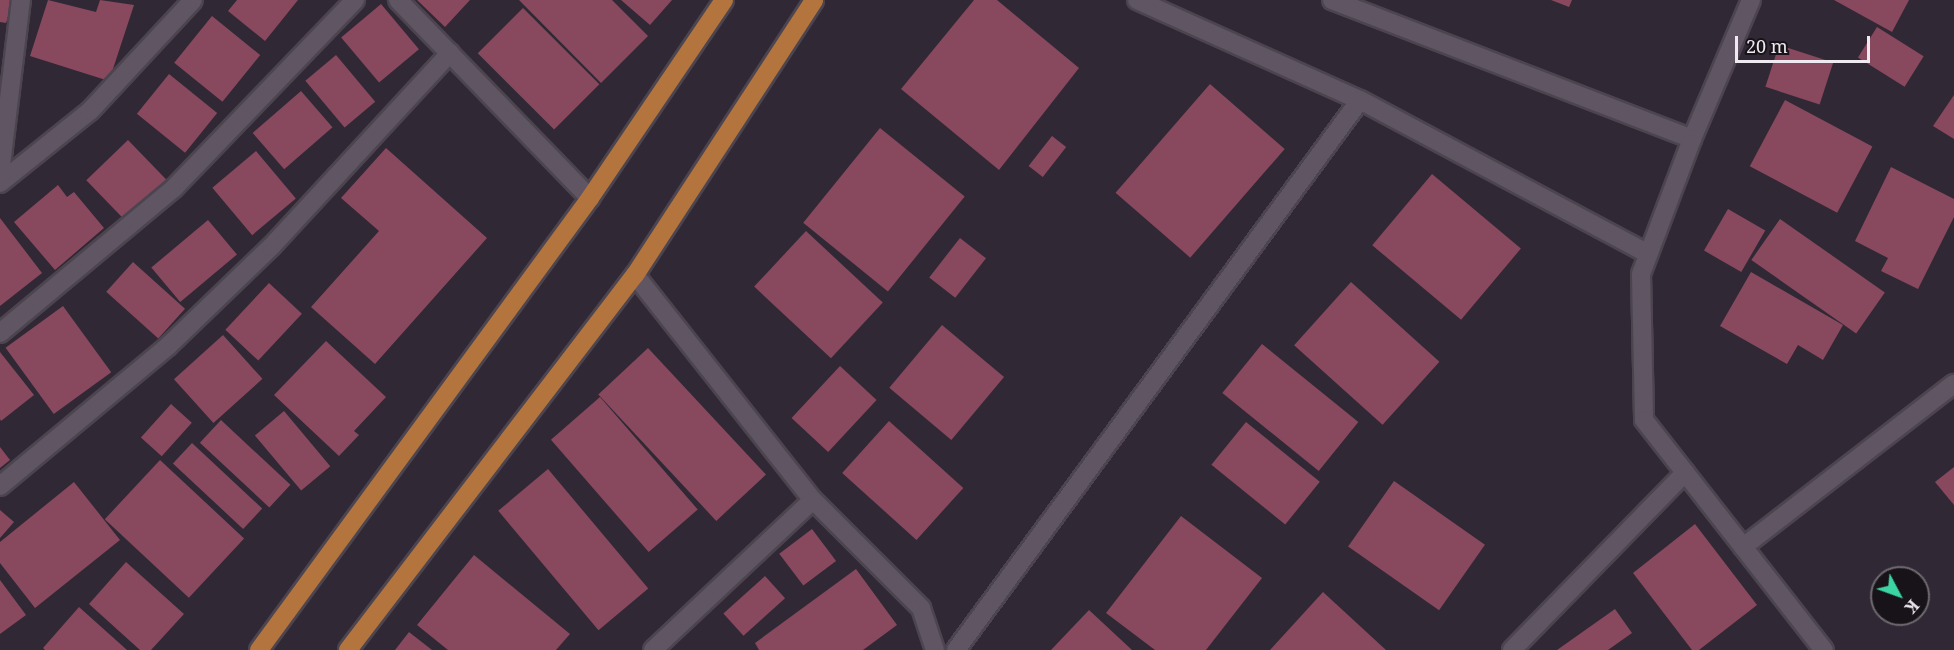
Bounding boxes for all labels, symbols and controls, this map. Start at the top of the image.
scale bar [1738,24,1873,62]
text: 20 m [1746,34,1788,58]
north arrow [1870,566,1930,626]
text: K [1900,595,1924,618]

